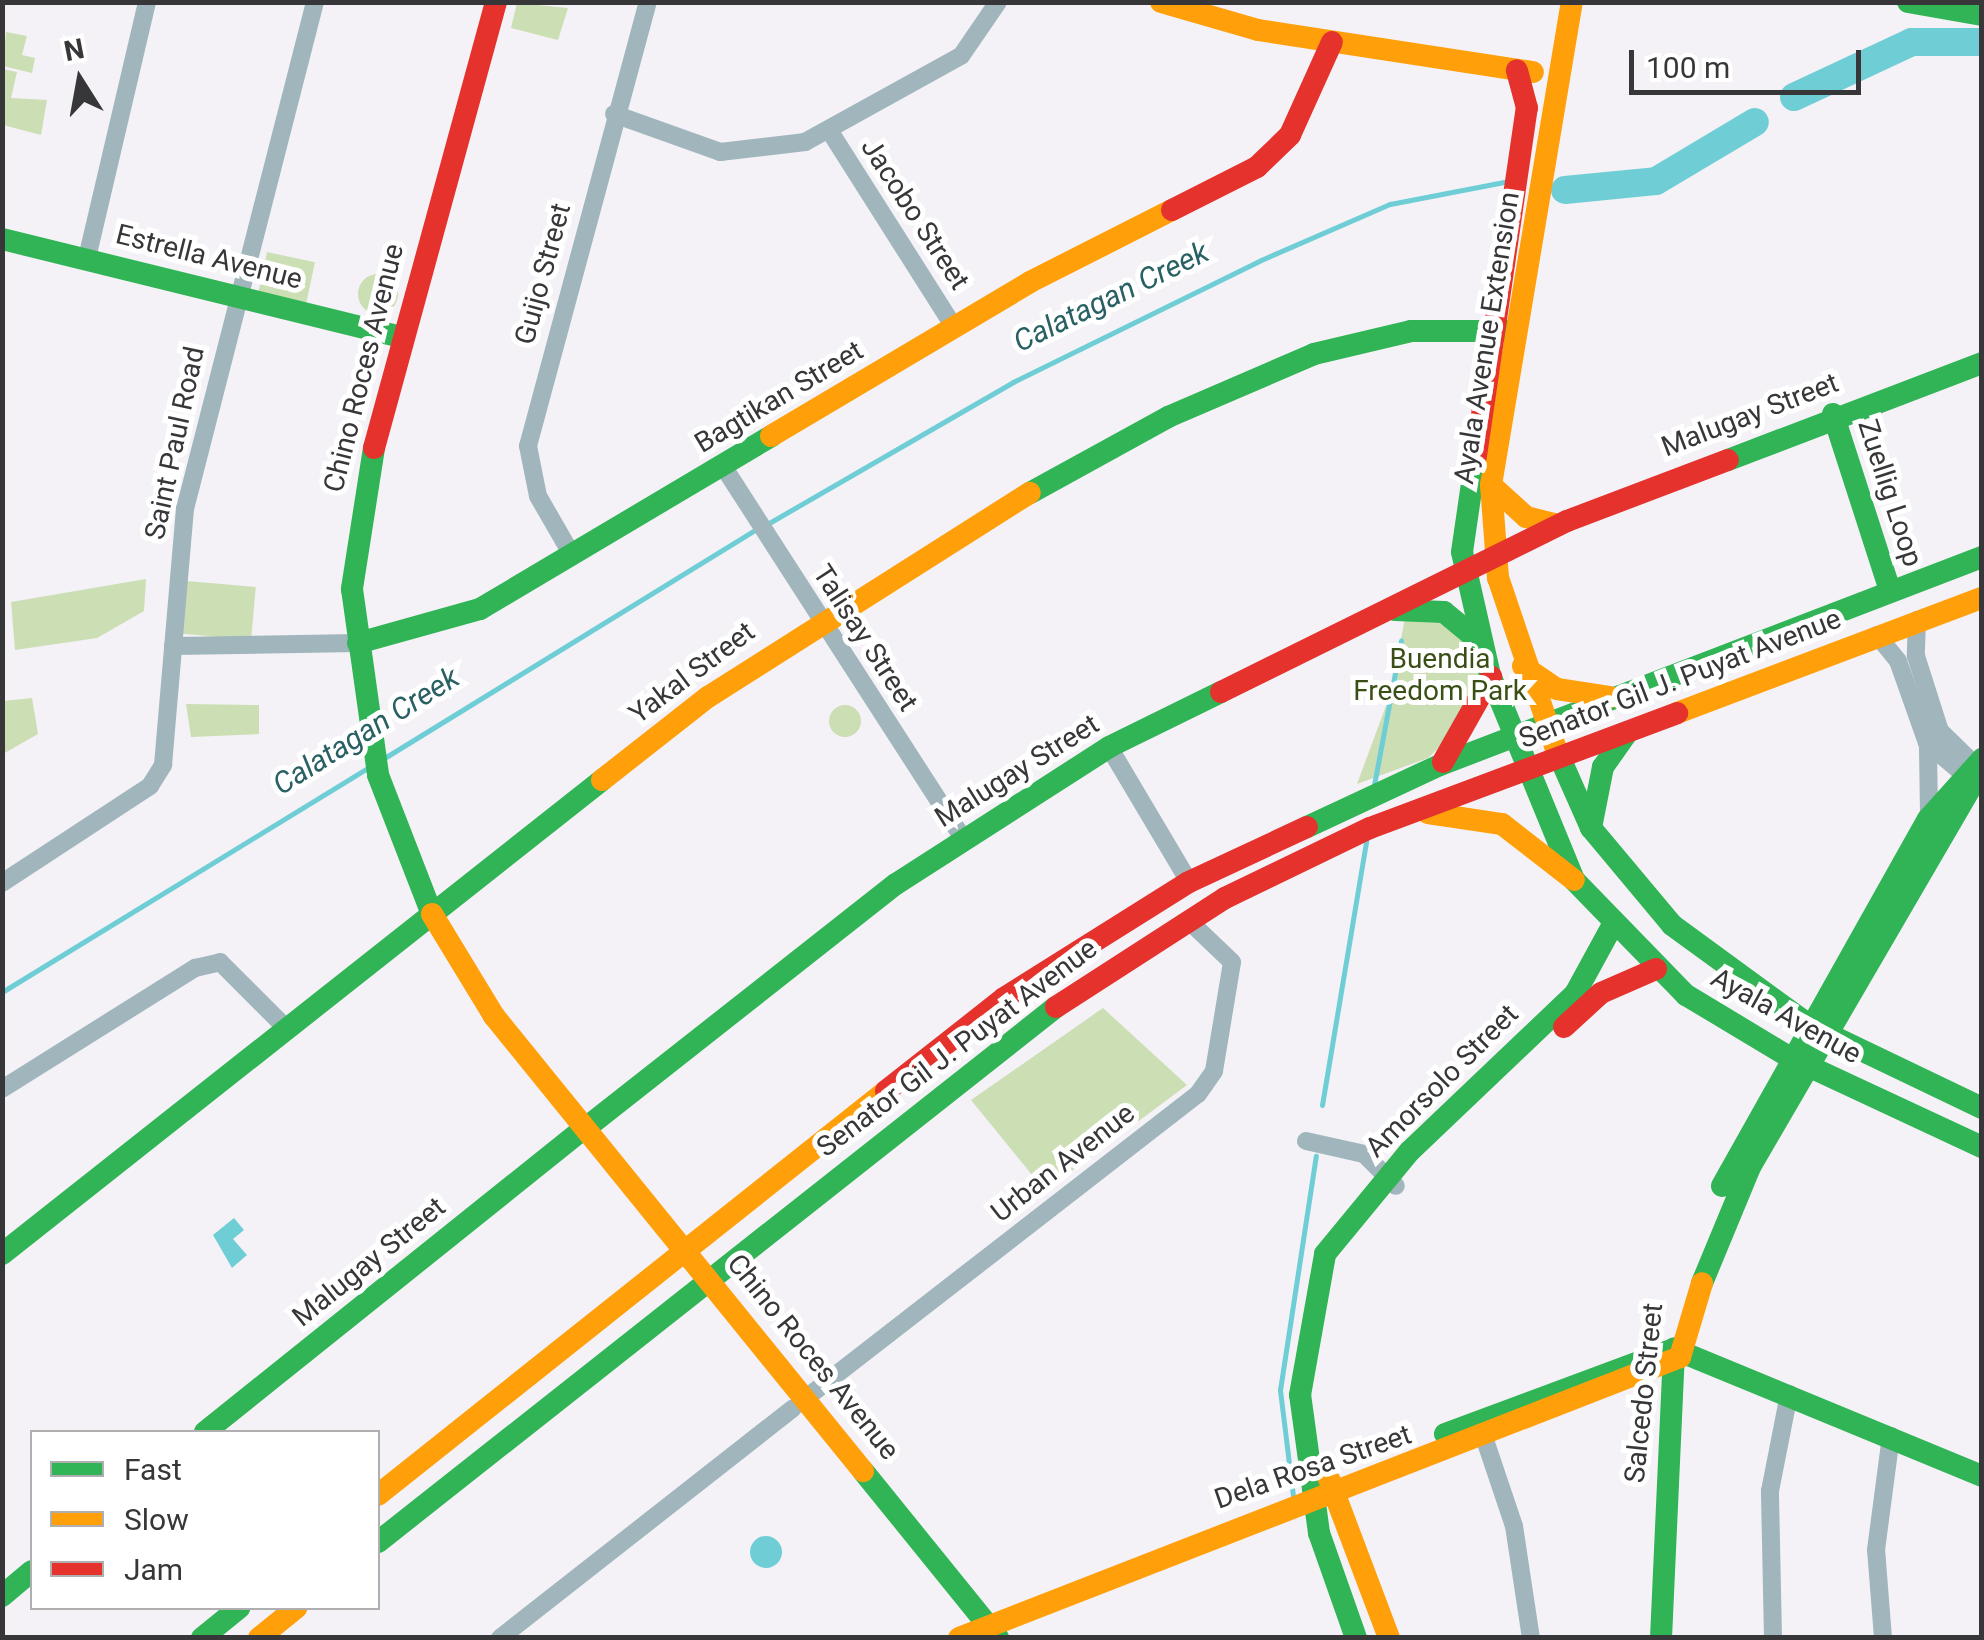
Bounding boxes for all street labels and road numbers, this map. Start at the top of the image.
street label: Jacobo Street [854,132,976,296]
street label: Ayala Avenue Extension [1447,190,1527,486]
street label: Guijo Street [508,200,578,348]
street label: Estrella Avenue [112,218,306,296]
street label: Chino Roces Avenue [317,240,411,496]
street label: Bagtikan Street [689,334,869,460]
street label: Saint Paul Road [138,343,212,543]
street label: Malugay Street [1657,366,1843,464]
street label: Zuellig Loop [1850,415,1930,571]
street label: Talisay Street [805,559,925,717]
street label: Senator Gil J. Puyat Avenue [1514,602,1846,756]
street label: Yakal Street [623,615,761,731]
street label: Malugay Street [929,707,1105,835]
street label: Senator Gil J. Puyat Avenue [810,932,1104,1164]
street label: Ayala Avenue [1705,961,1867,1071]
street label: Amorsolo Street [1359,998,1525,1164]
street label: Urban Avenue [985,1097,1141,1229]
street label: Malugay Street [286,1190,452,1334]
street label: Chino Roces Avenue [720,1248,906,1466]
street label: Salcedo Street [1618,1301,1670,1485]
street label: Dela Rosa Street [1210,1418,1416,1516]

